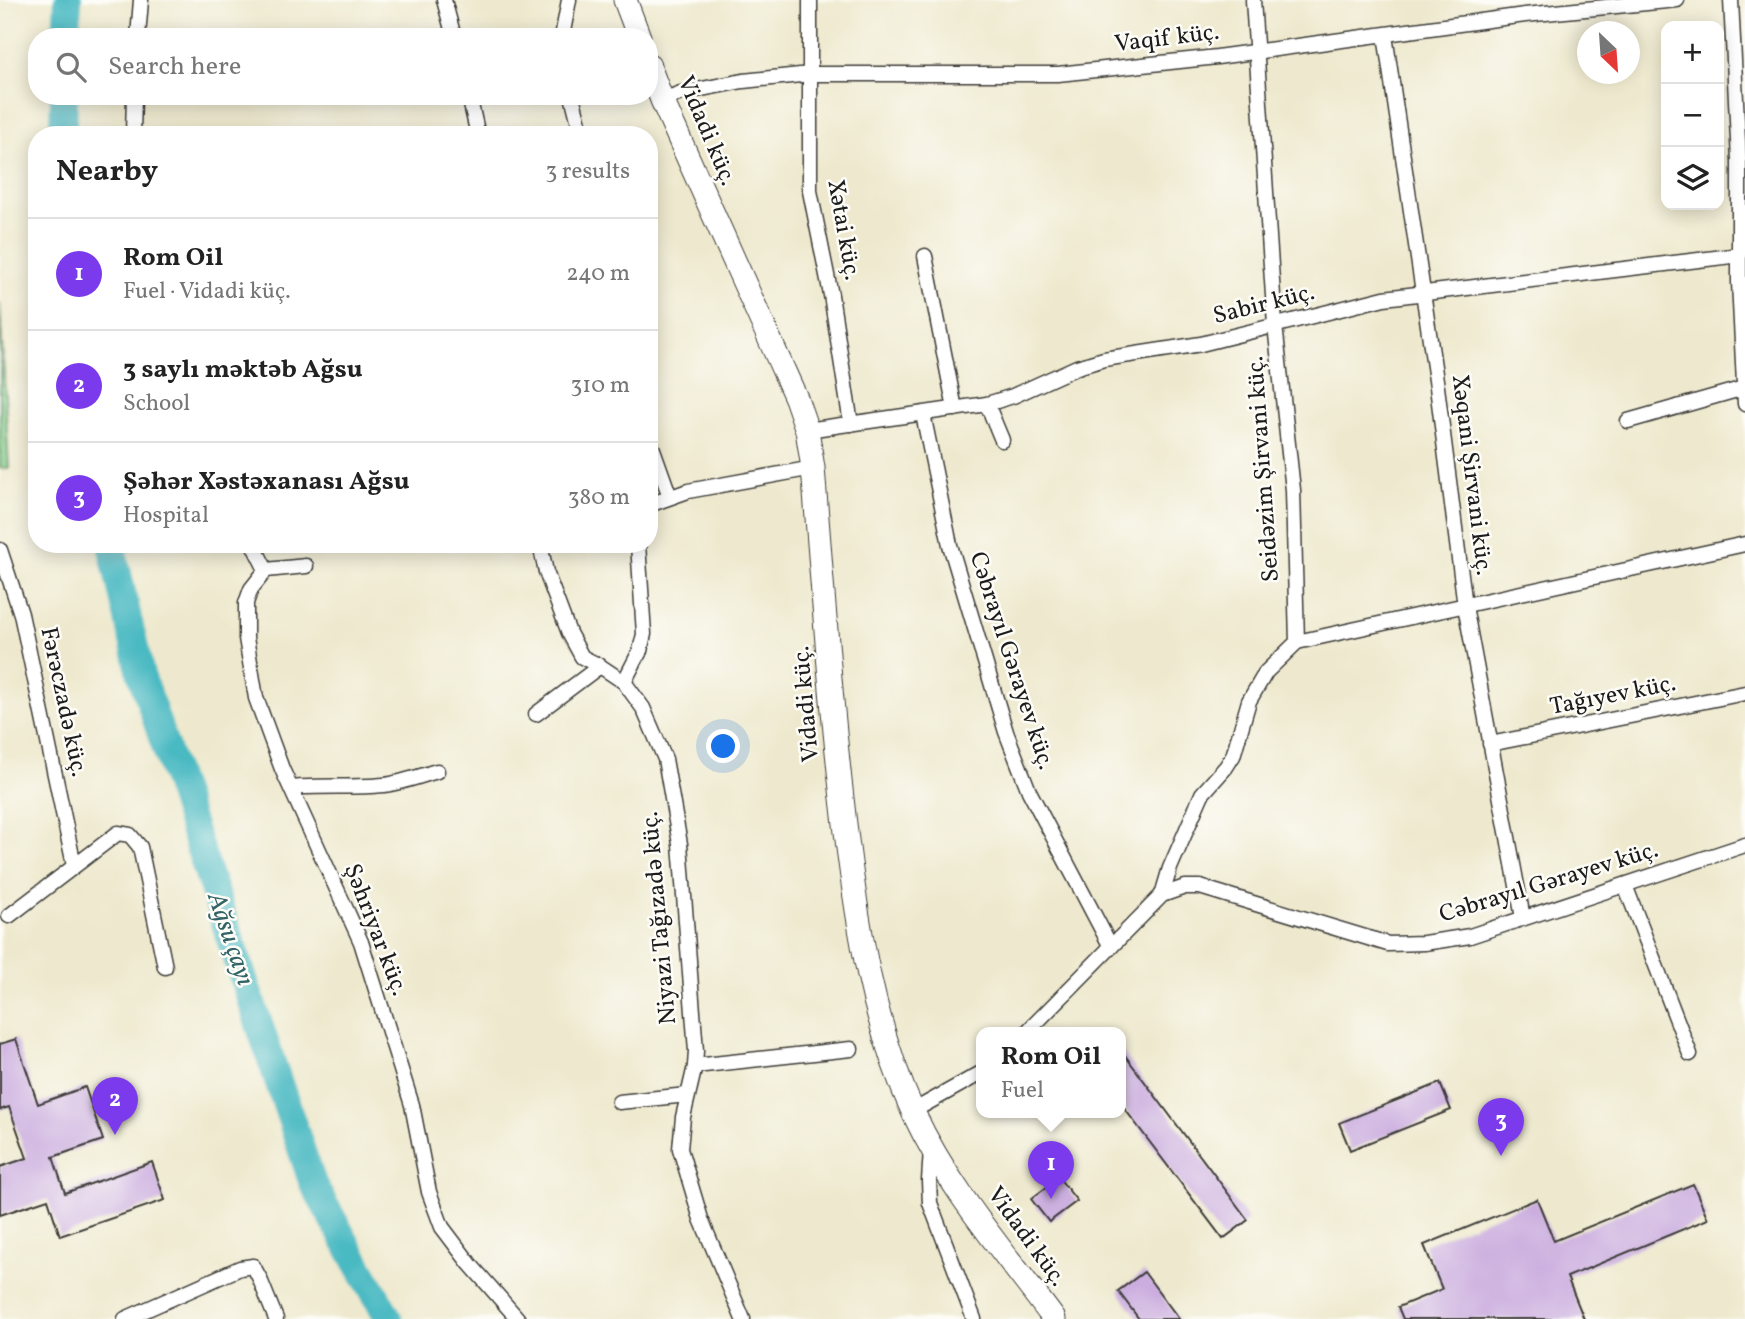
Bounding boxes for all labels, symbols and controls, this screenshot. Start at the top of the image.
street label: Vaqif küç. [1113,16,1221,62]
north arrow [1577,21,1640,84]
map controls [1661,21,1724,210]
button: + [1661,21,1724,84]
search box [28,28,658,105]
icon: search [52,48,90,86]
text: Search here [108,49,241,85]
street label: Vidadi küç. [668,71,744,191]
button: − [1661,84,1724,147]
button: layers [1661,147,1724,210]
text: Nearby [56,151,158,193]
text: 3 results [545,156,630,188]
street label: Xətai küç. [817,177,869,283]
text: Rom Oil [123,240,223,276]
text: 1 [74,258,84,290]
text: 240 m [566,258,630,290]
text: Fuel · Vidadi küç. [123,276,291,308]
street label: Sabir küç. [1210,276,1318,334]
text: 3 saylı məktəb Ağsu [123,352,363,388]
street label: Seidəzim Şirvani küç. [1239,355,1289,583]
text: 2 [73,370,85,402]
text: 310 m [570,370,630,402]
street label: Xəqani Şirvani küç. [1442,373,1500,577]
text: School [123,388,190,420]
text: Şəhər Xəstəxanası Ağsu [123,464,410,500]
text: 3 [73,482,85,514]
text: 380 m [568,482,630,514]
text: Hospital [123,500,209,532]
street label: Cəbrayıl Gərayev küç. [960,548,1062,774]
street label: Fərəczadə küç. [31,624,95,780]
street label: Vidadi küç. [785,644,829,764]
street label: Tağıyev küç. [1547,667,1679,725]
your location [706,729,740,763]
street label: Niyazi Tağızadə küç. [634,810,686,1026]
street label: Cəbrayıl Gərayev küç. [1435,834,1663,932]
street label: Şəhriyar küç. [334,859,416,1001]
water label: Ağsu çayı [197,887,263,991]
popup [976,1027,1126,1118]
text: Rom Oil [1001,1039,1101,1075]
text: Fuel [1001,1075,1044,1107]
pin: 2 [92,1077,138,1135]
pin: 3 [1478,1098,1524,1156]
pin: 1 [1028,1141,1074,1199]
street label: Vidadi küç. [978,1180,1074,1294]

